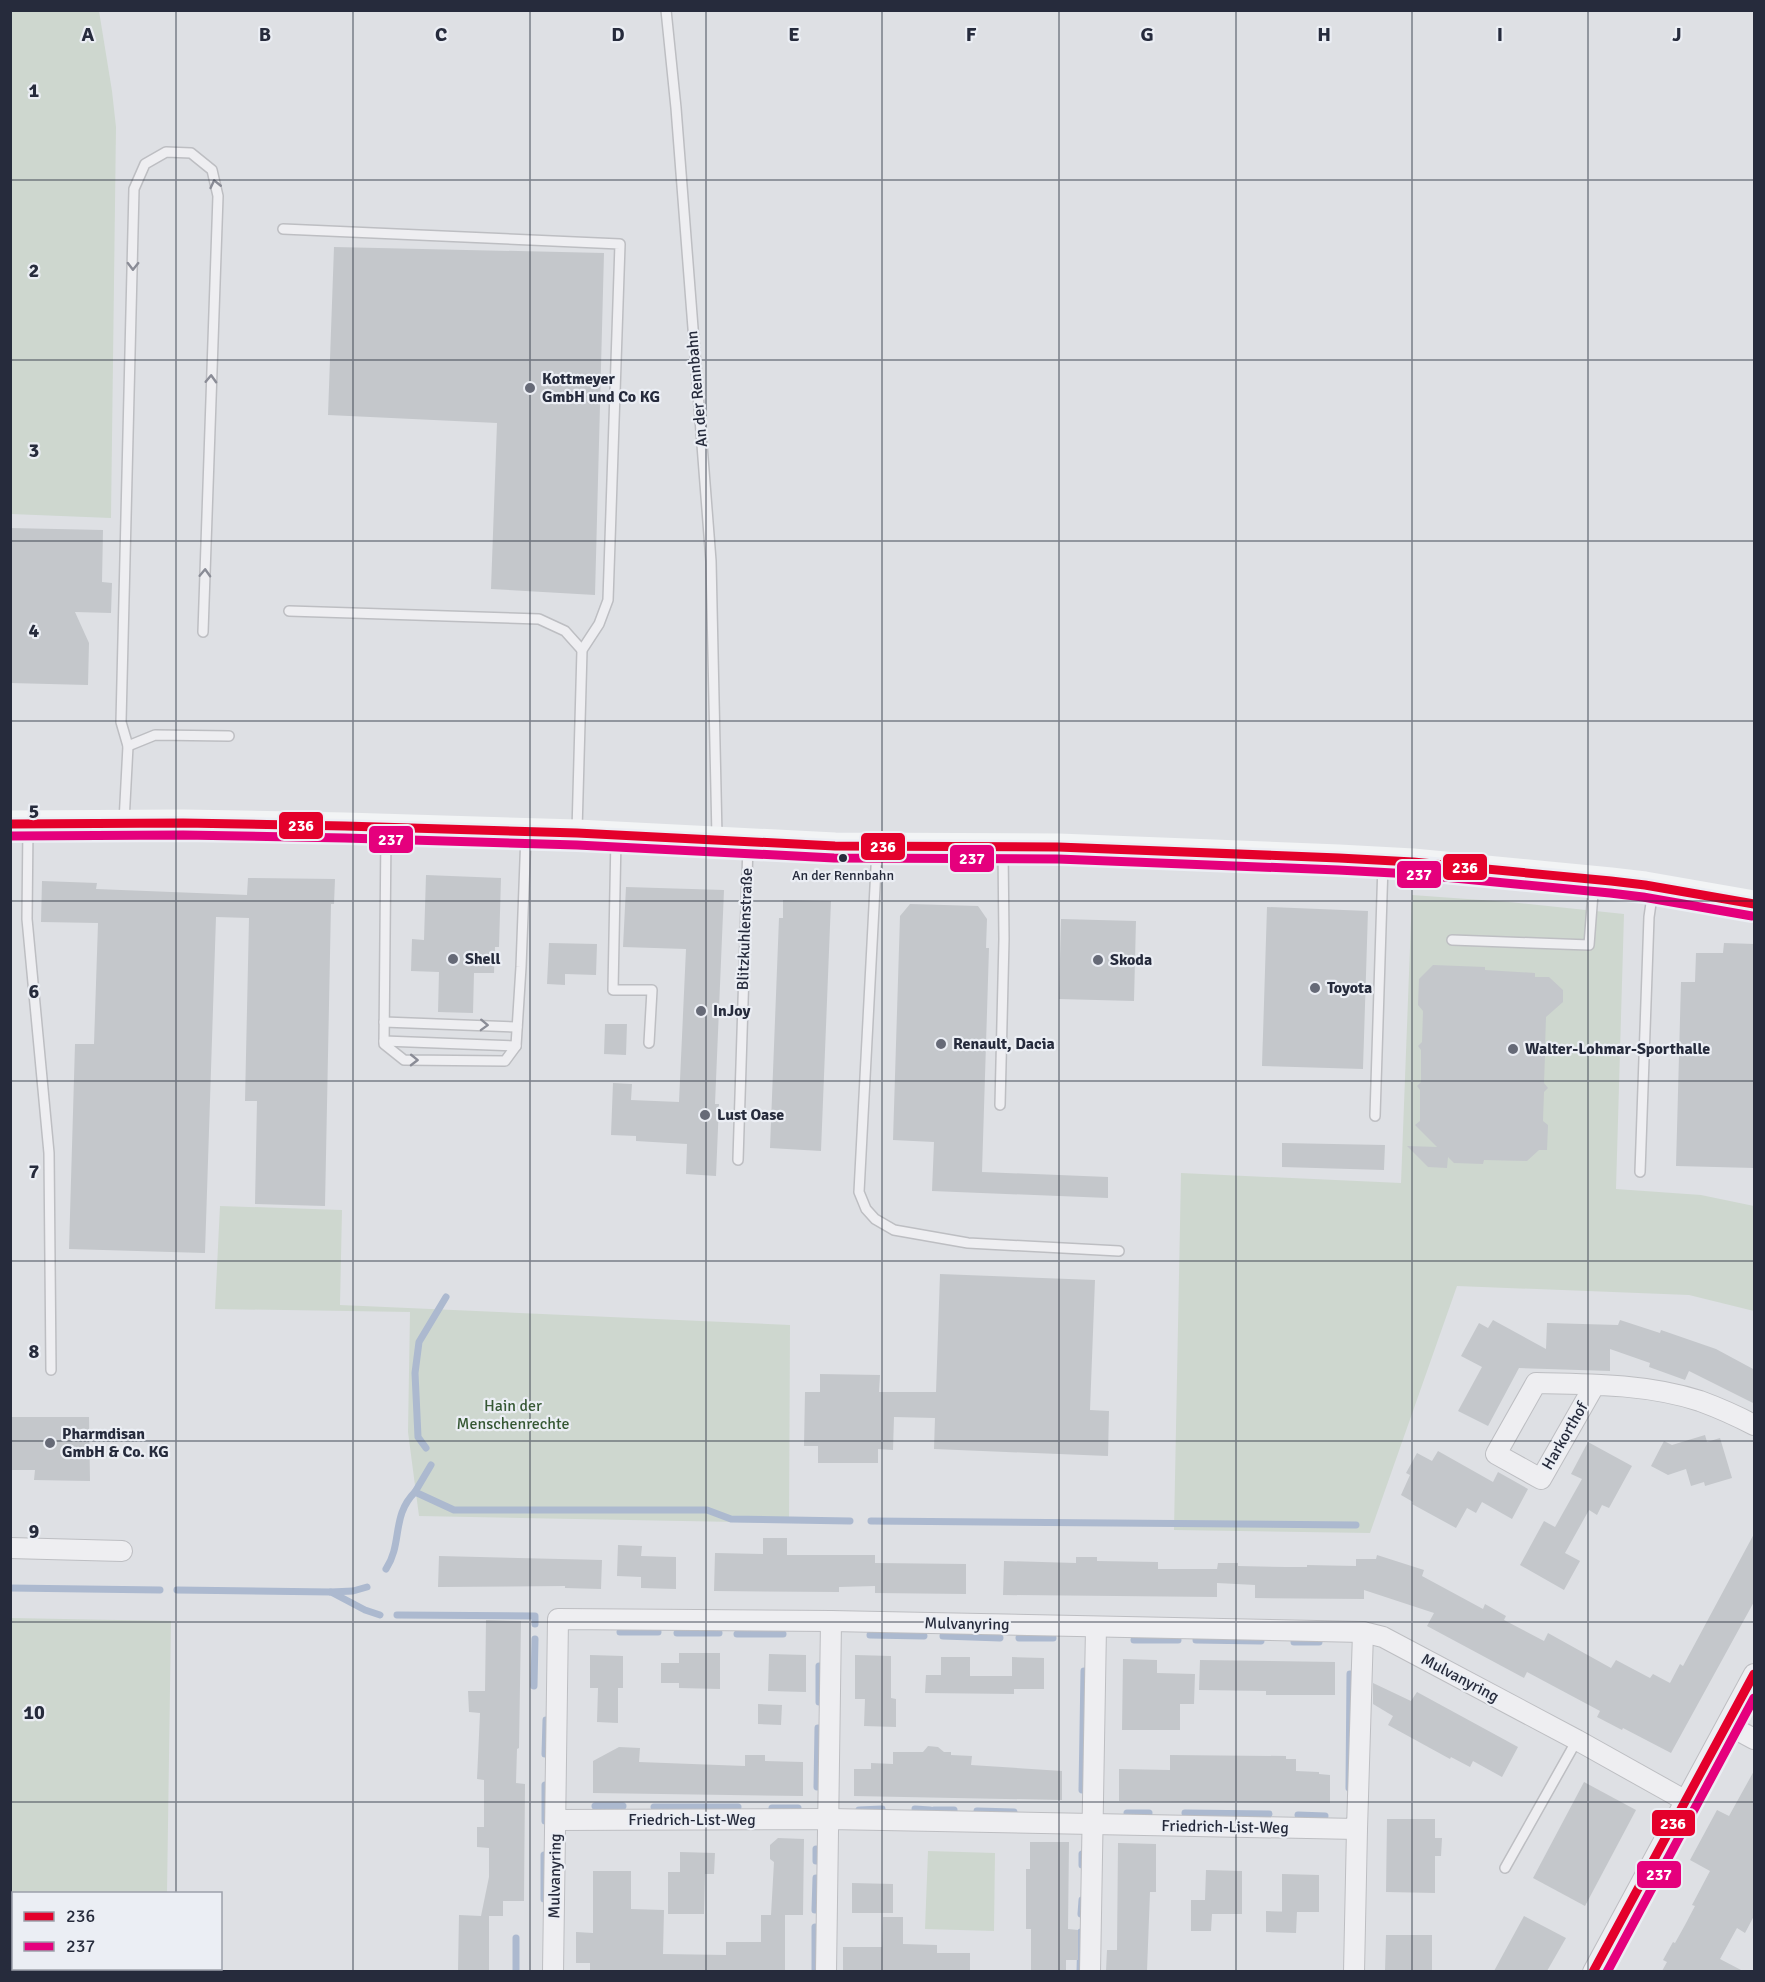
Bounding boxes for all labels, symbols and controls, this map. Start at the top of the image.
text: A [82,22,95,47]
text: B [259,22,271,47]
text: C [435,22,447,47]
text: D [611,22,625,47]
text: E [788,22,800,47]
text: F [966,22,977,47]
text: G [1140,22,1154,47]
text: H [1317,22,1331,47]
text: I [1497,22,1503,47]
text: J [1672,22,1682,47]
text: 1 [29,78,40,103]
one-way arrow [209,179,222,189]
text: 2 [29,258,39,283]
one-way arrow [126,262,139,271]
street label: An der Rennbahn [682,330,712,448]
place label: Kottmeyer GmbH und Co KG [542,369,660,407]
one-way arrow [205,374,218,383]
marker: Kottmeyer GmbH und Co KG [523,381,537,395]
text: 3 [29,438,39,463]
one-way arrow [198,569,211,578]
text: 4 [29,618,40,643]
text: 5 [29,799,39,824]
line badge: 236 [278,811,324,840]
text: 236 [288,816,314,836]
line badge: 237 [368,825,414,854]
text: 237 [378,830,404,850]
line badge: 236 [860,832,906,861]
text: 236 [870,837,896,857]
line badge: 237 [949,844,995,873]
text: 237 [959,849,985,869]
marker: An der Rennbahn [837,852,849,864]
line badge: 236 [1442,853,1488,881]
text: 236 [1452,858,1478,878]
line badge: 237 [1396,860,1442,889]
text: 237 [1406,865,1432,885]
street label: Blitzkuhlenstraße [733,867,757,991]
place label: An der Rennbahn [792,867,894,884]
place label: Shell [465,949,500,969]
place label: Skoda [1110,950,1152,970]
marker: Shell [446,952,460,966]
marker: Skoda [1091,953,1105,967]
place label: Toyota [1327,978,1372,998]
text: 6 [29,979,40,1004]
marker: Toyota [1308,981,1322,995]
place label: InJoy [713,1001,751,1021]
marker: InJoy [694,1004,708,1018]
one-way arrow [480,1019,489,1032]
place label: Renault, Dacia [953,1034,1055,1054]
marker: Renault, Dacia [934,1037,948,1051]
place label: Walter-Lohmar-Sporthalle [1525,1039,1710,1059]
marker: Walter-Lohmar-Sporthalle [1506,1042,1520,1056]
one-way arrow [410,1054,419,1066]
place label: Lust Oase [717,1105,784,1125]
marker: Lust Oase [698,1108,712,1122]
text: 7 [29,1159,40,1184]
text: 8 [29,1339,40,1364]
park label: Hain der Menschenrechte [457,1396,569,1434]
street label: Harkorthof [1538,1398,1593,1473]
place label: Pharmdisan GmbH & Co. KG [62,1424,169,1462]
marker: Pharmdisan GmbH & Co. KG [43,1436,57,1450]
text: 9 [29,1519,40,1544]
street label: Mulvanyring [924,1613,1010,1635]
street label: Mulvanyring [1418,1649,1502,1707]
text: 10 [23,1700,45,1725]
line badge: 236 [1651,1809,1696,1837]
street label: Friedrich-List-Weg [628,1810,756,1830]
text: 236 [1660,1814,1686,1834]
street label: Friedrich-List-Weg [1161,1816,1289,1838]
street label: Mulvanyring [544,1833,566,1919]
line badge: 237 [1636,1860,1682,1889]
text: 237 [1646,1865,1672,1885]
legend [12,1892,222,1970]
text: 236 [66,1905,95,1927]
text: 237 [66,1935,95,1957]

